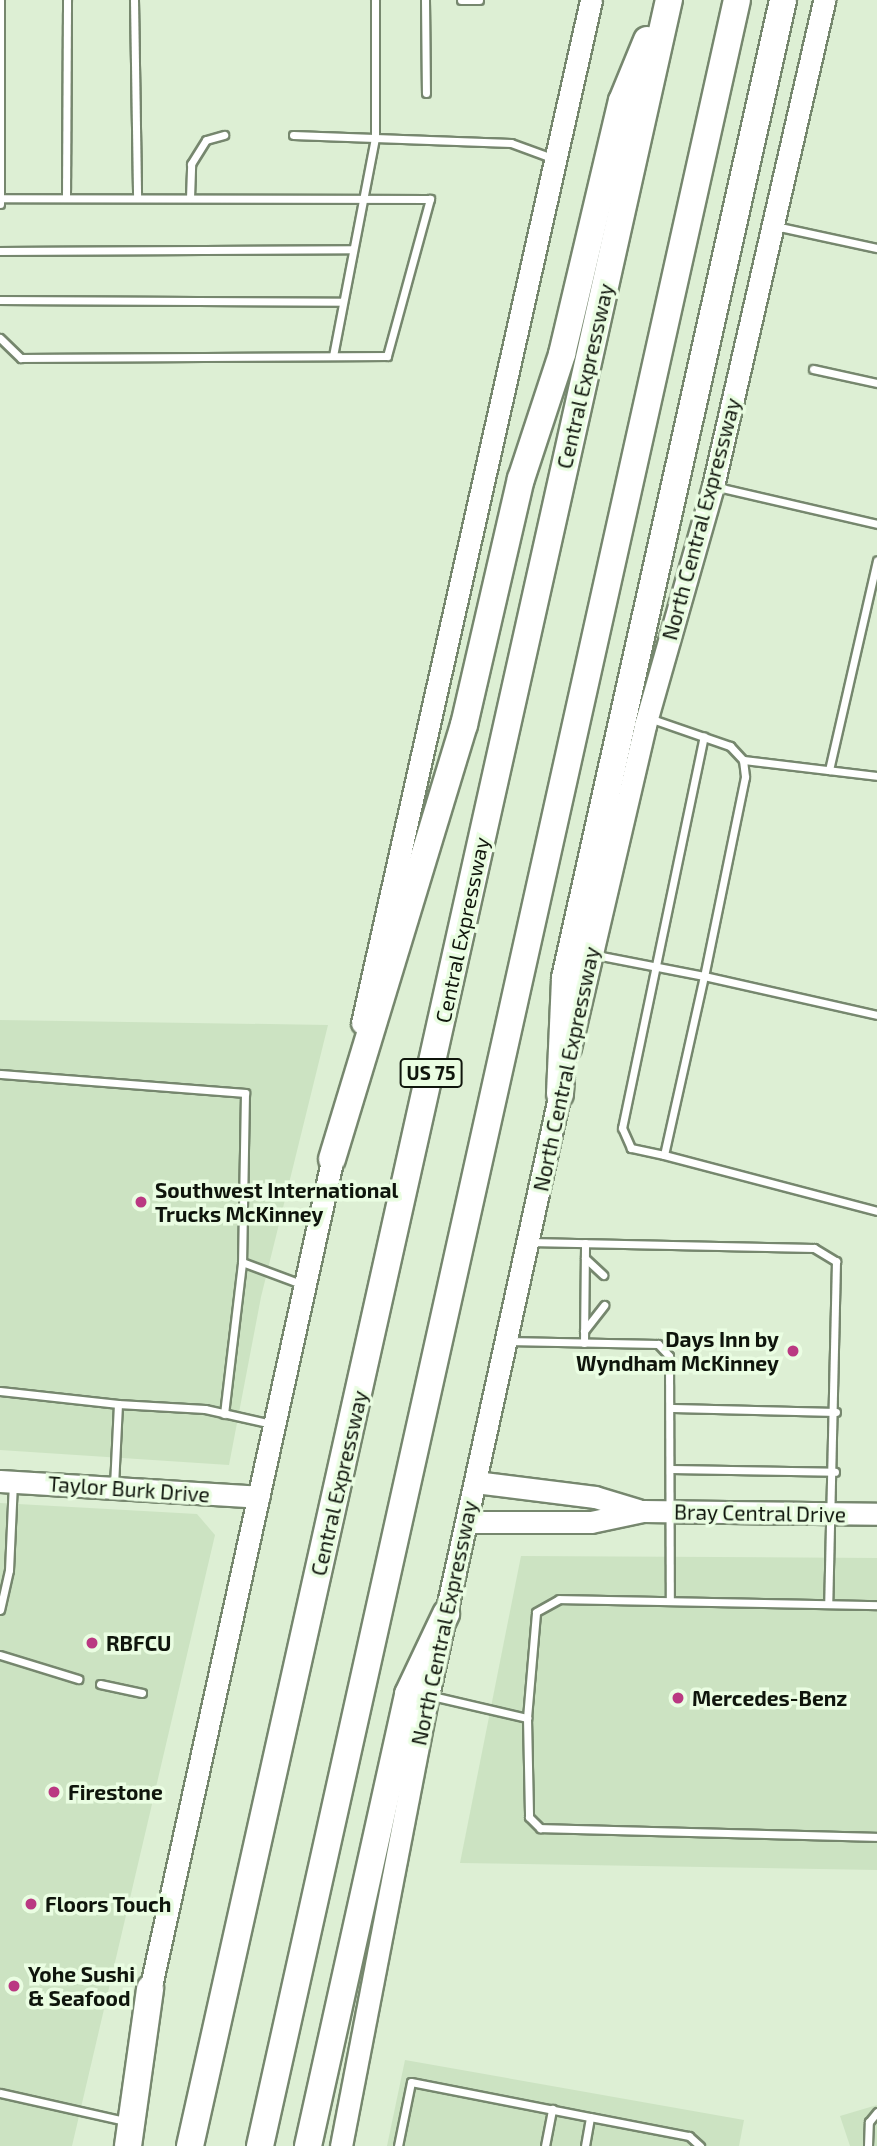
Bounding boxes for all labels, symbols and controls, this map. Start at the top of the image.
street label: Central Expressway [551,281,619,471]
street label: North Central Expressway [656,395,746,643]
street label: Central Expressway [430,834,494,1026]
street label: North Central Expressway [528,944,604,1194]
road number: US 75 [400,1058,462,1088]
place label: Southwest International Trucks McKinney [155,1177,398,1227]
marker: Southwest International Trucks McKinney [133,1194,149,1210]
place label: Days Inn by Wyndham McKinney [576,1326,779,1376]
marker: Days Inn by Wyndham McKinney [785,1343,801,1359]
street label: Central Expressway [305,1388,373,1578]
street label: Taylor Burk Drive [47,1471,211,1507]
street label: North Central Expressway [406,1498,482,1748]
street label: Bray Central Drive [673,1499,847,1527]
place label: RBFCU [106,1630,171,1656]
marker: RBFCU [84,1635,100,1651]
place label: Mercedes-Benz [692,1685,847,1711]
marker: Mercedes-Benz [670,1690,686,1706]
place label: Firestone [68,1779,163,1805]
marker: Firestone [46,1784,62,1800]
place label: Floors Touch [45,1891,172,1917]
marker: Floors Touch [23,1896,39,1912]
place label: Yohe Sushi & Seafood [28,1961,135,2011]
marker: Yohe Sushi & Seafood [6,1978,22,1994]

